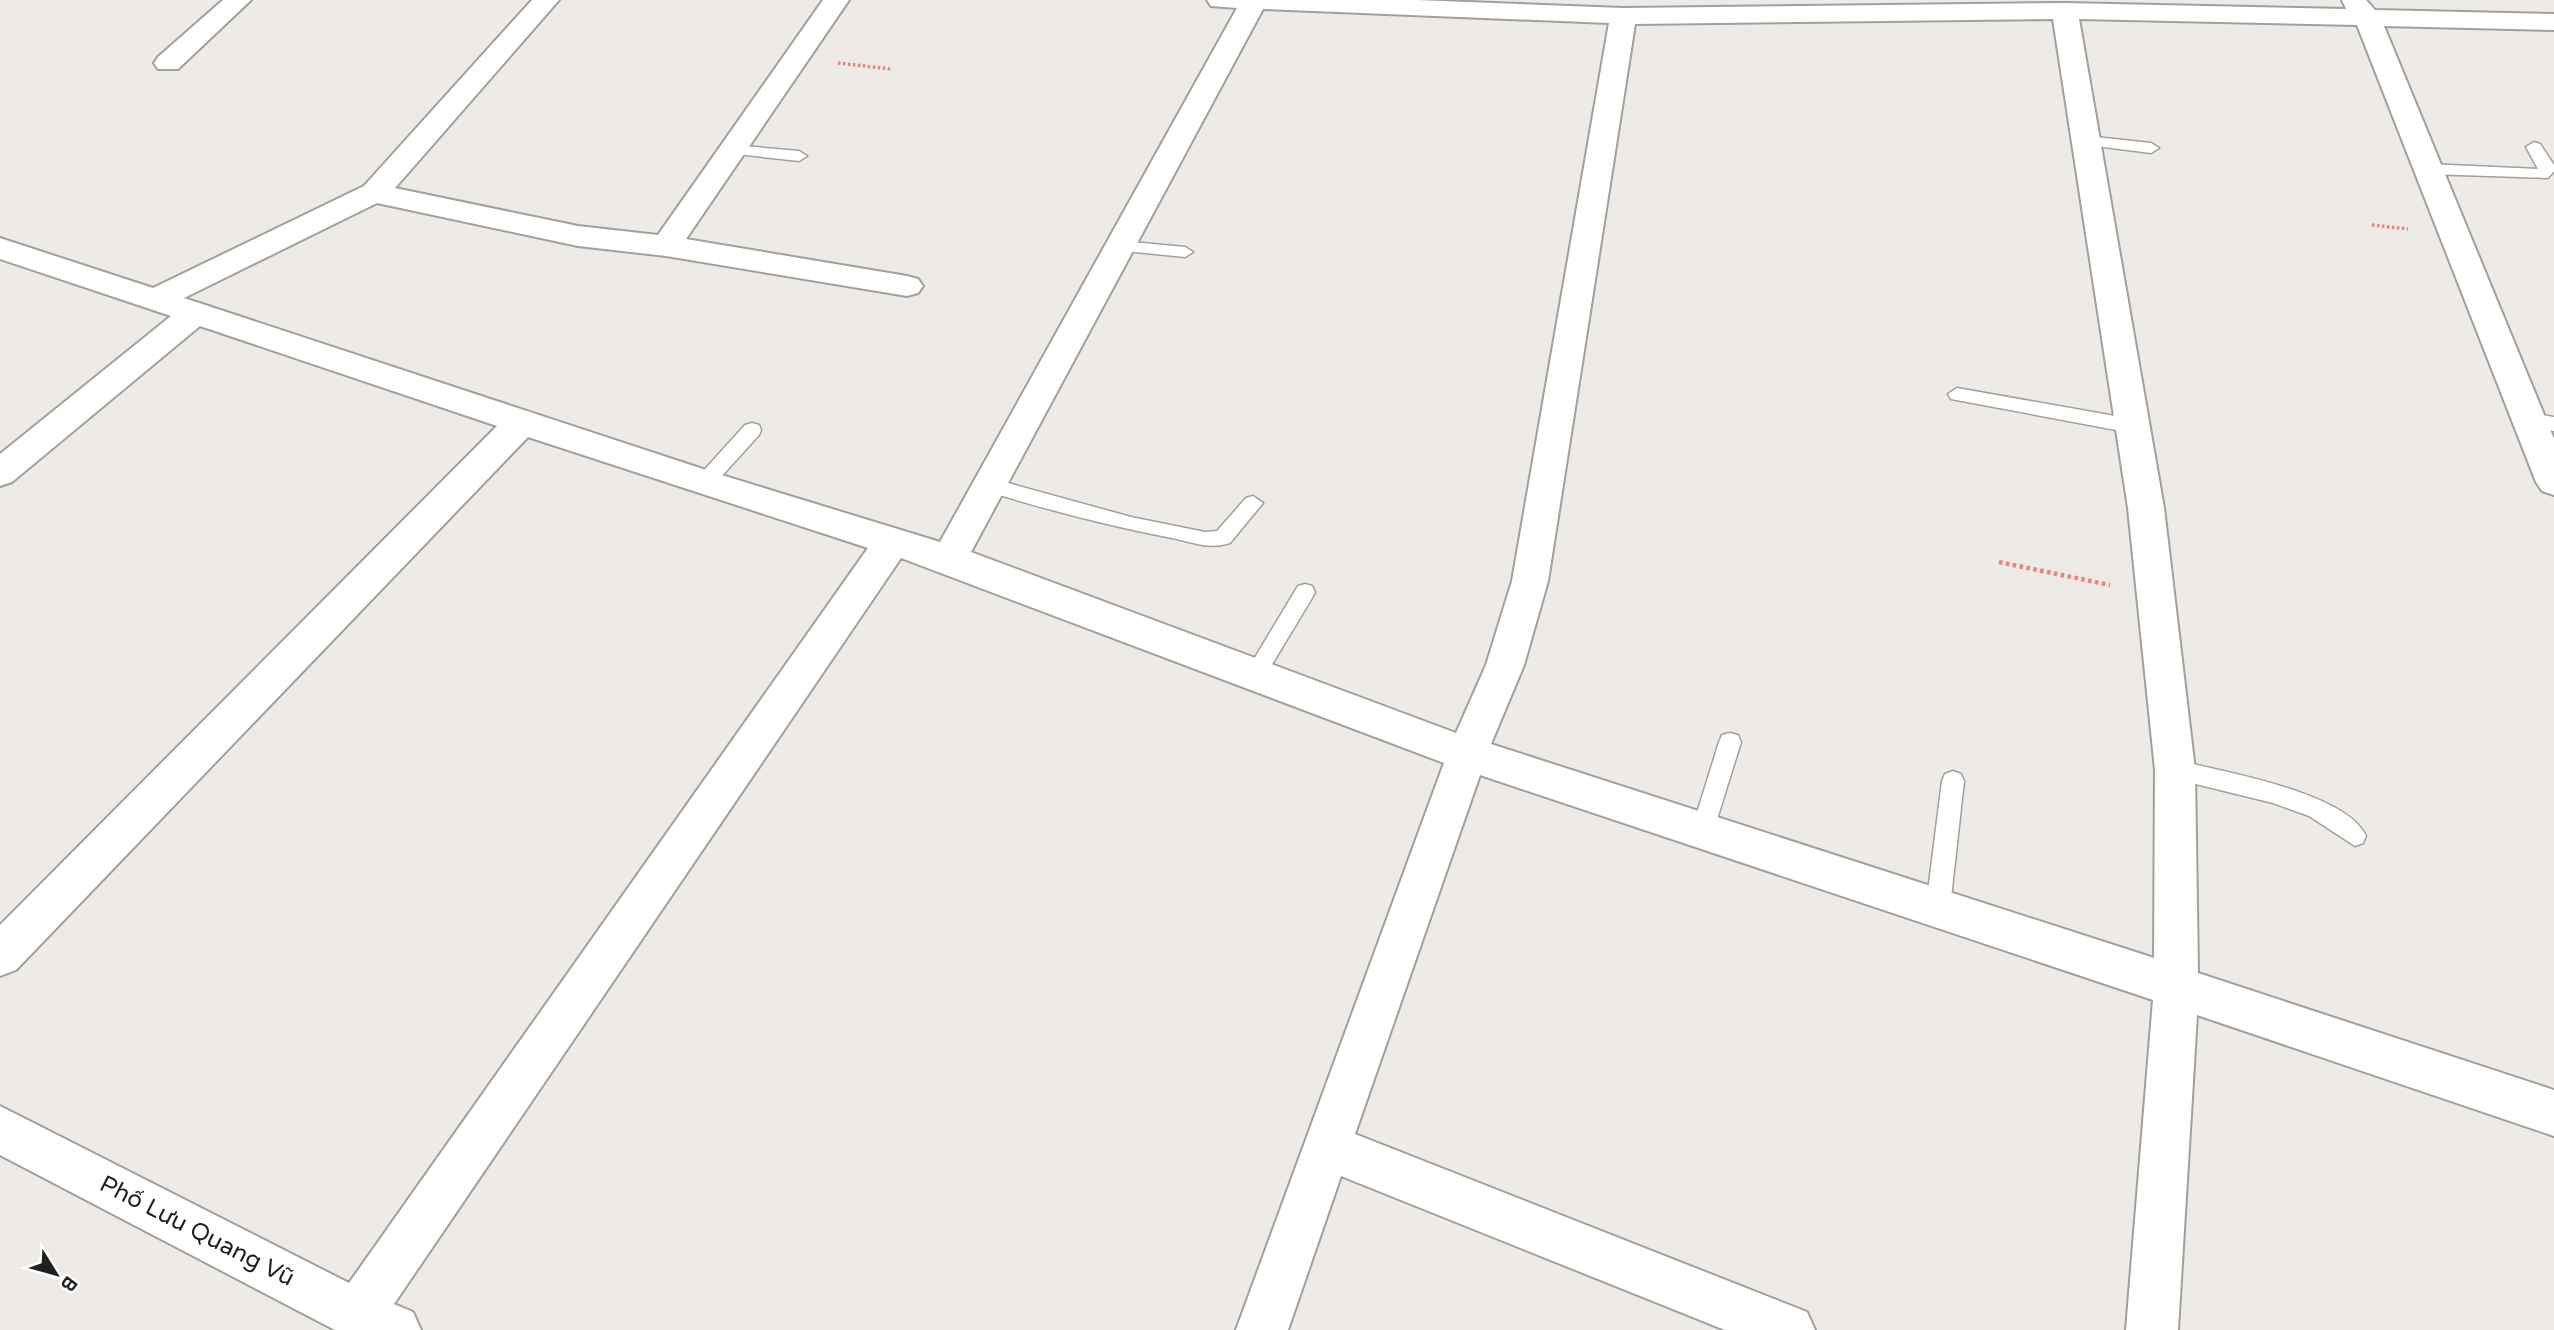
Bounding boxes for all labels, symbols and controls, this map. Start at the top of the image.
street label: Phố Lưu Quang Vũ [95,1169,299,1293]
north arrow [21,1239,91,1309]
text: B [56,1272,82,1296]

